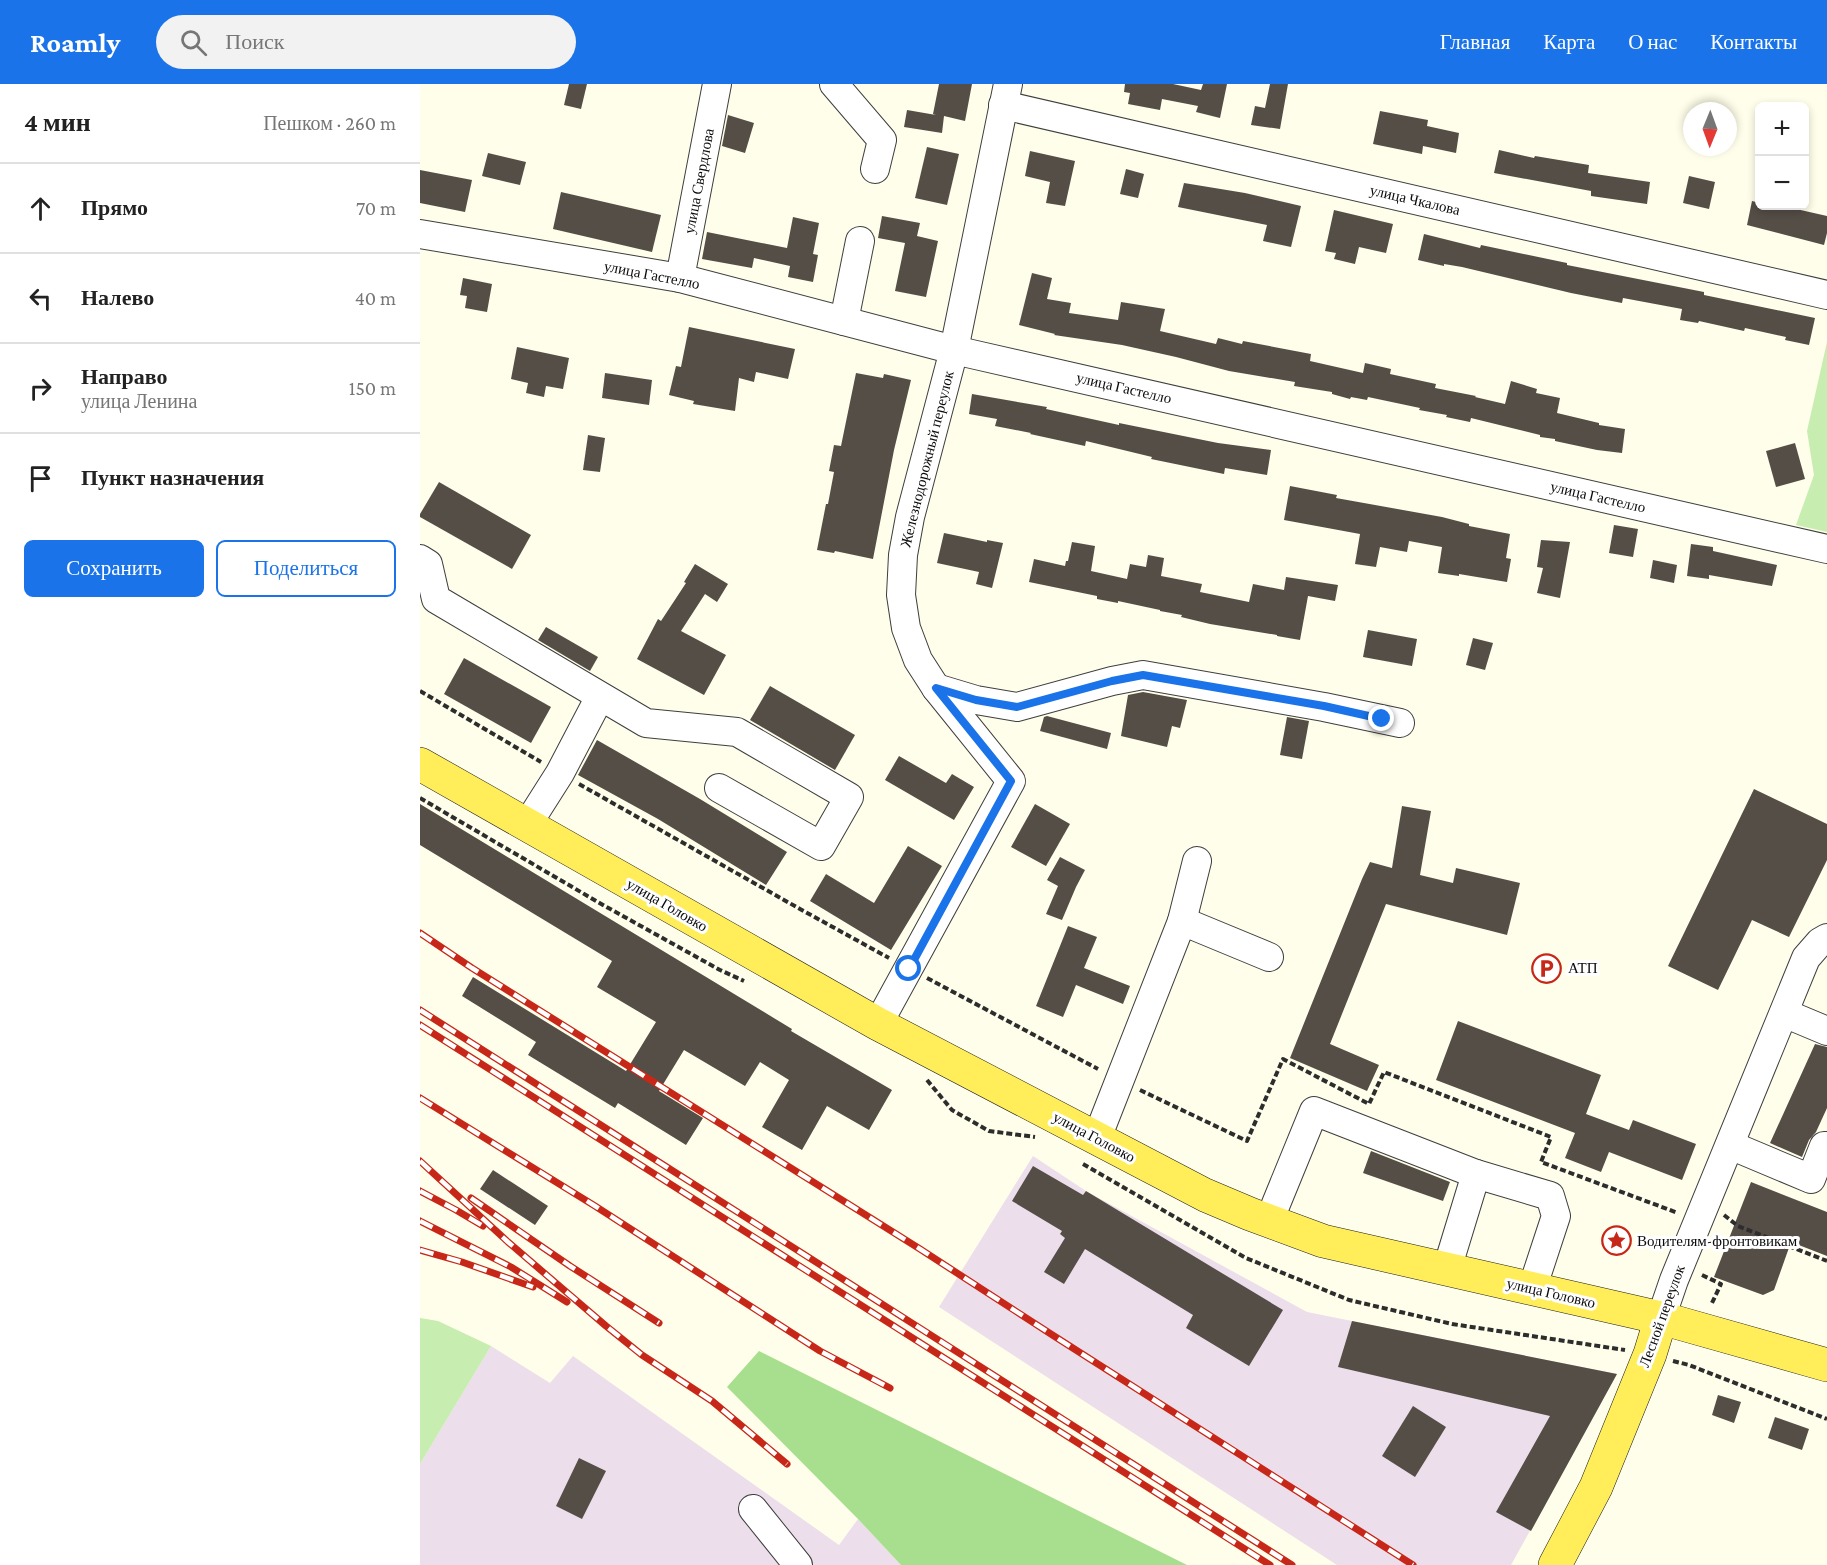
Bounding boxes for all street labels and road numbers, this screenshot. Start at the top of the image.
street label: улица Свердлова [681,127,717,235]
street label: улица Чкалова [1368,182,1462,218]
street label: улица Гастелло [603,258,701,292]
street label: Железнодорожный переулок [897,368,957,549]
street label: улица Гастелло [1075,369,1173,407]
street label: улица Гастелло [1549,478,1647,516]
street label: улица Головко [624,875,710,935]
street label: улица Головко [1050,1109,1138,1165]
street label: Лесной переулок [1636,1262,1688,1369]
street label: улица Головко [1505,1275,1597,1311]

